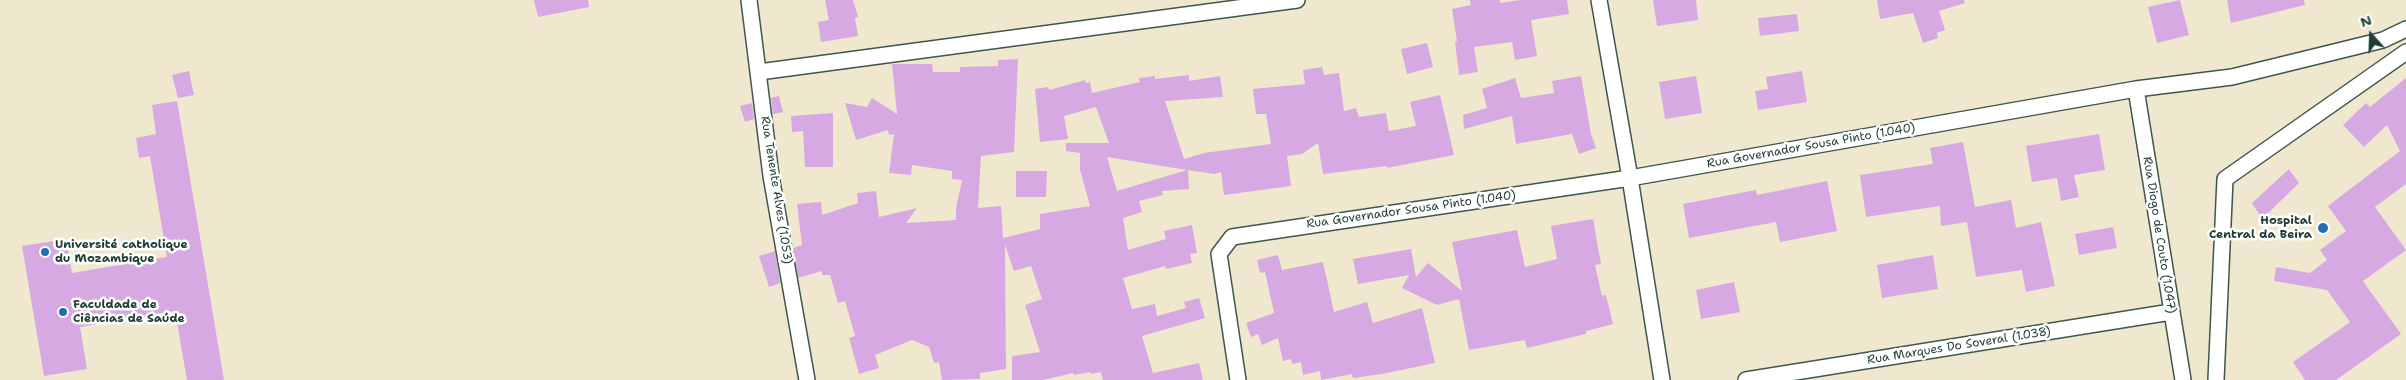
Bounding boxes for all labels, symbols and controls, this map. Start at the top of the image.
north arrow [2346,10,2396,60]
text: N [2358,11,2374,31]
street label: Rua Tenente Alves (1.053) [757,115,795,265]
street label: Rua Governador Sousa Pinto (1.040) [1706,121,1916,171]
street label: Rua Diogo de Couto (1.047) [2139,156,2179,314]
street label: Rua Governador Sousa Pinto (1.040) [1305,188,1517,232]
place label: Hospital Central da Beira [2209,214,2312,242]
marker: Hospital Central da Beira [2316,221,2330,235]
place label: Université catholique du Mozambique [55,238,188,266]
marker: Université catholique du Mozambique [39,246,51,258]
place label: Faculdade de Ciências de Saúde [73,298,185,326]
marker: Faculdade de Ciências de Saúde [57,306,69,318]
street label: Rua Marques Do Soveral (1.038) [1866,324,2052,368]

